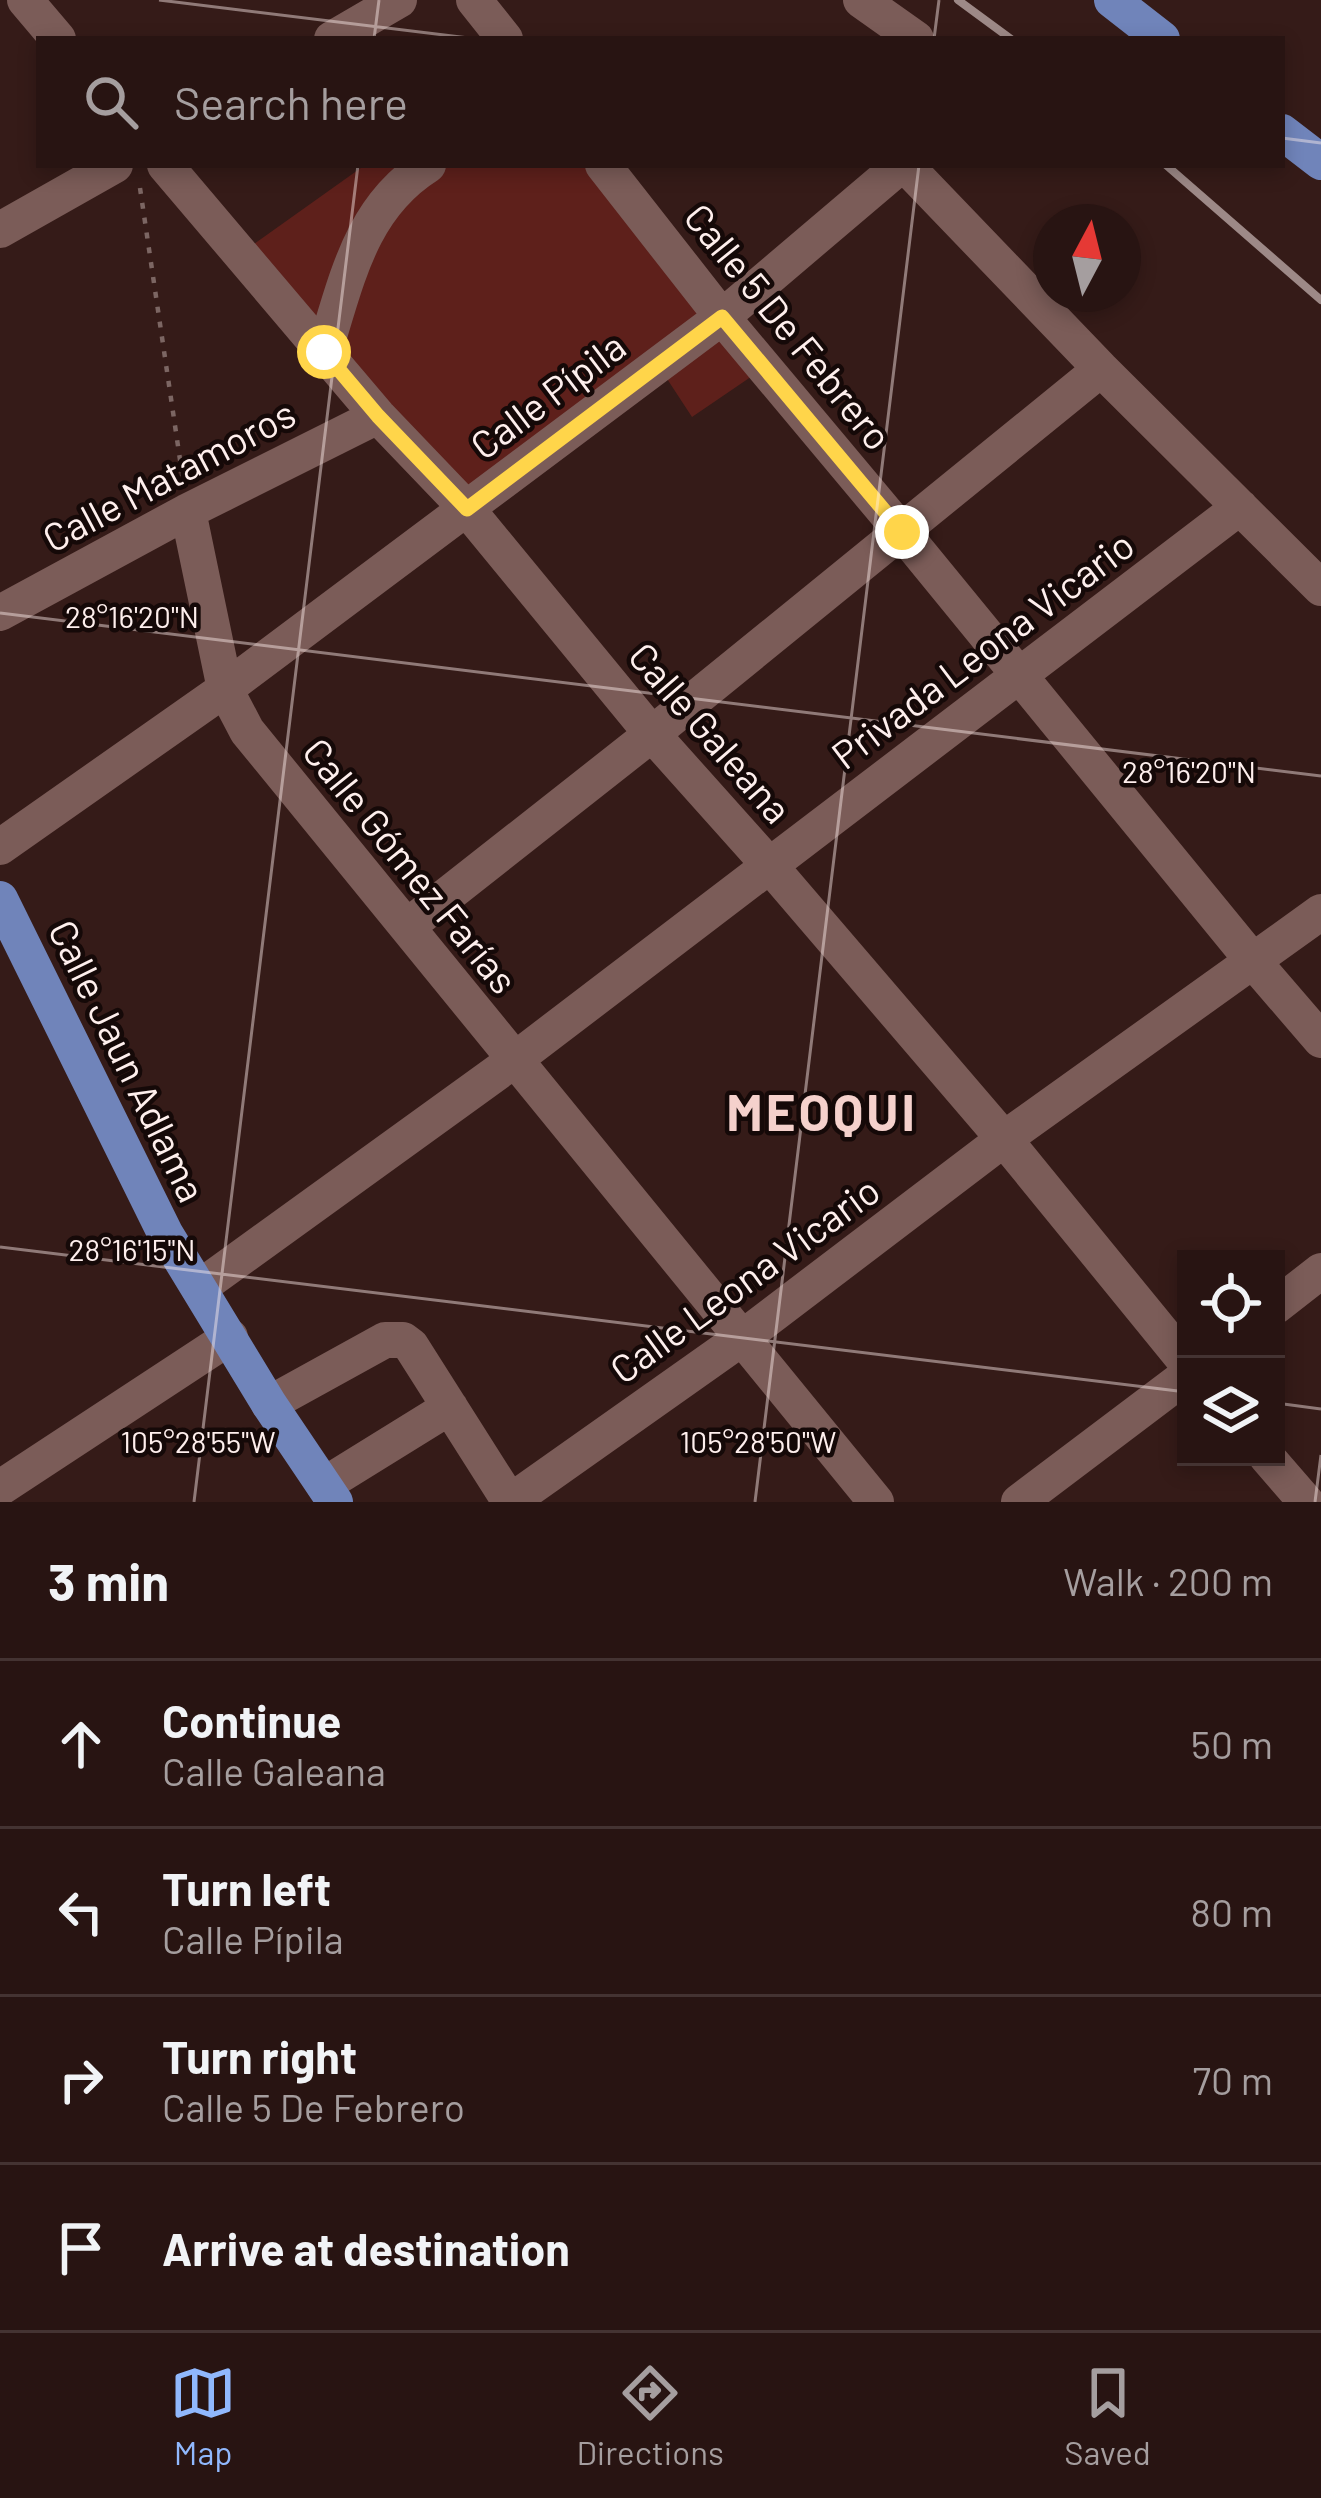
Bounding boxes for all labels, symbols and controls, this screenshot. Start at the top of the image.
search box [36,36,1285,168]
icon: search [78,69,144,135]
text: Search here [174,75,408,129]
street label: Calle 5 De Febrero [676,193,903,459]
north arrow [1033,204,1141,312]
street label: Calle Pípila [460,321,634,468]
route start [297,325,351,379]
street label: Calle Matamoros [34,388,302,561]
route end [875,505,929,559]
street label: Privada Leona Vicario [822,520,1142,778]
text: 28°16'20"N [65,598,199,634]
street label: Calle Galeana [620,632,802,832]
street label: Calle Gómez Farías [294,728,528,1002]
text: 28°16'20"N [1122,753,1256,789]
street label: Calle Jaun Adlama [40,912,217,1209]
district label: MEOQUI [726,1080,918,1141]
street label: Calle Leona Vicario [600,1165,888,1392]
text: 28°16'15"N [68,1231,196,1267]
map controls [1177,1250,1285,1466]
button: locate [1177,1250,1285,1358]
button: layers [1177,1358,1285,1466]
text: 105°28'55"W [120,1423,276,1459]
text: 105°28'50"W [680,1423,836,1459]
text: 3 min [48,1550,169,1611]
text: Walk · 200 m [1063,1557,1273,1604]
text: Continue [162,1693,341,1747]
icon: ahead [48,1711,114,1777]
text: 50 m [1191,1720,1273,1767]
text: Calle Galeana [162,1747,386,1794]
text: Turn left [162,1861,331,1915]
icon: left [48,1879,114,1945]
text: 80 m [1191,1888,1273,1935]
text: Calle Pípila [162,1915,344,1962]
text: Turn right [162,2029,357,2083]
icon: right [48,2047,114,2113]
text: 70 m [1192,2056,1273,2103]
text: Calle 5 De Febrero [162,2083,465,2130]
icon: arrive [48,2215,114,2281]
text: Arrive at destination [162,2221,570,2275]
tab: Map [170,2360,236,2472]
tab: Directions [576,2360,724,2472]
tab: Saved [1064,2360,1151,2472]

